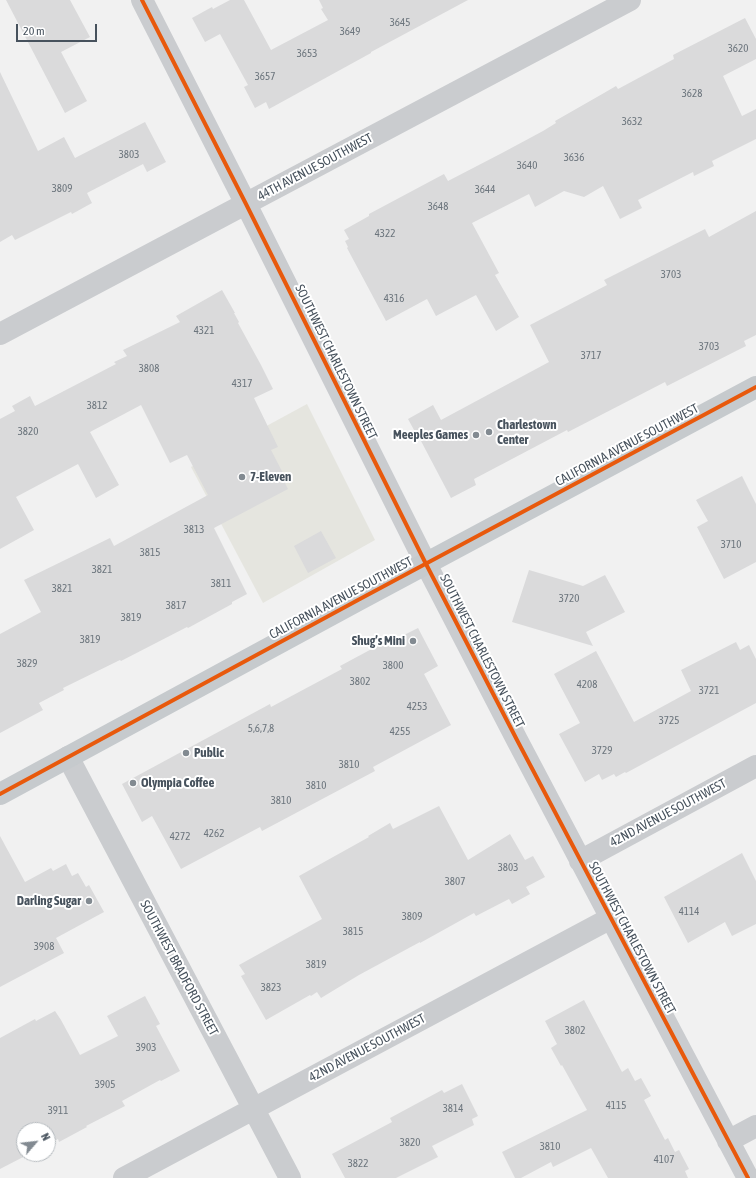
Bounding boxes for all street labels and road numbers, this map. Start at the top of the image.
street label: 44TH AVENUE SOUTHWEST [255,130,375,204]
street label: SOUTHWEST CHARLESTOWN STREET [292,282,380,442]
street label: CALIFORNIA AVENUE SOUTHWEST [553,401,701,489]
street label: CALIFORNIA AVENUE SOUTHWEST [267,554,415,642]
street label: SOUTHWEST CHARLESTOWN STREET [436,572,528,730]
street label: 42ND AVENUE SOUTHWEST [607,776,729,850]
street label: SOUTHWEST CHARLESTOWN STREET [585,859,679,1017]
street label: SOUTHWEST BRADFORD STREET [137,898,221,1038]
street label: 42ND AVENUE SOUTHWEST [306,1011,428,1085]

